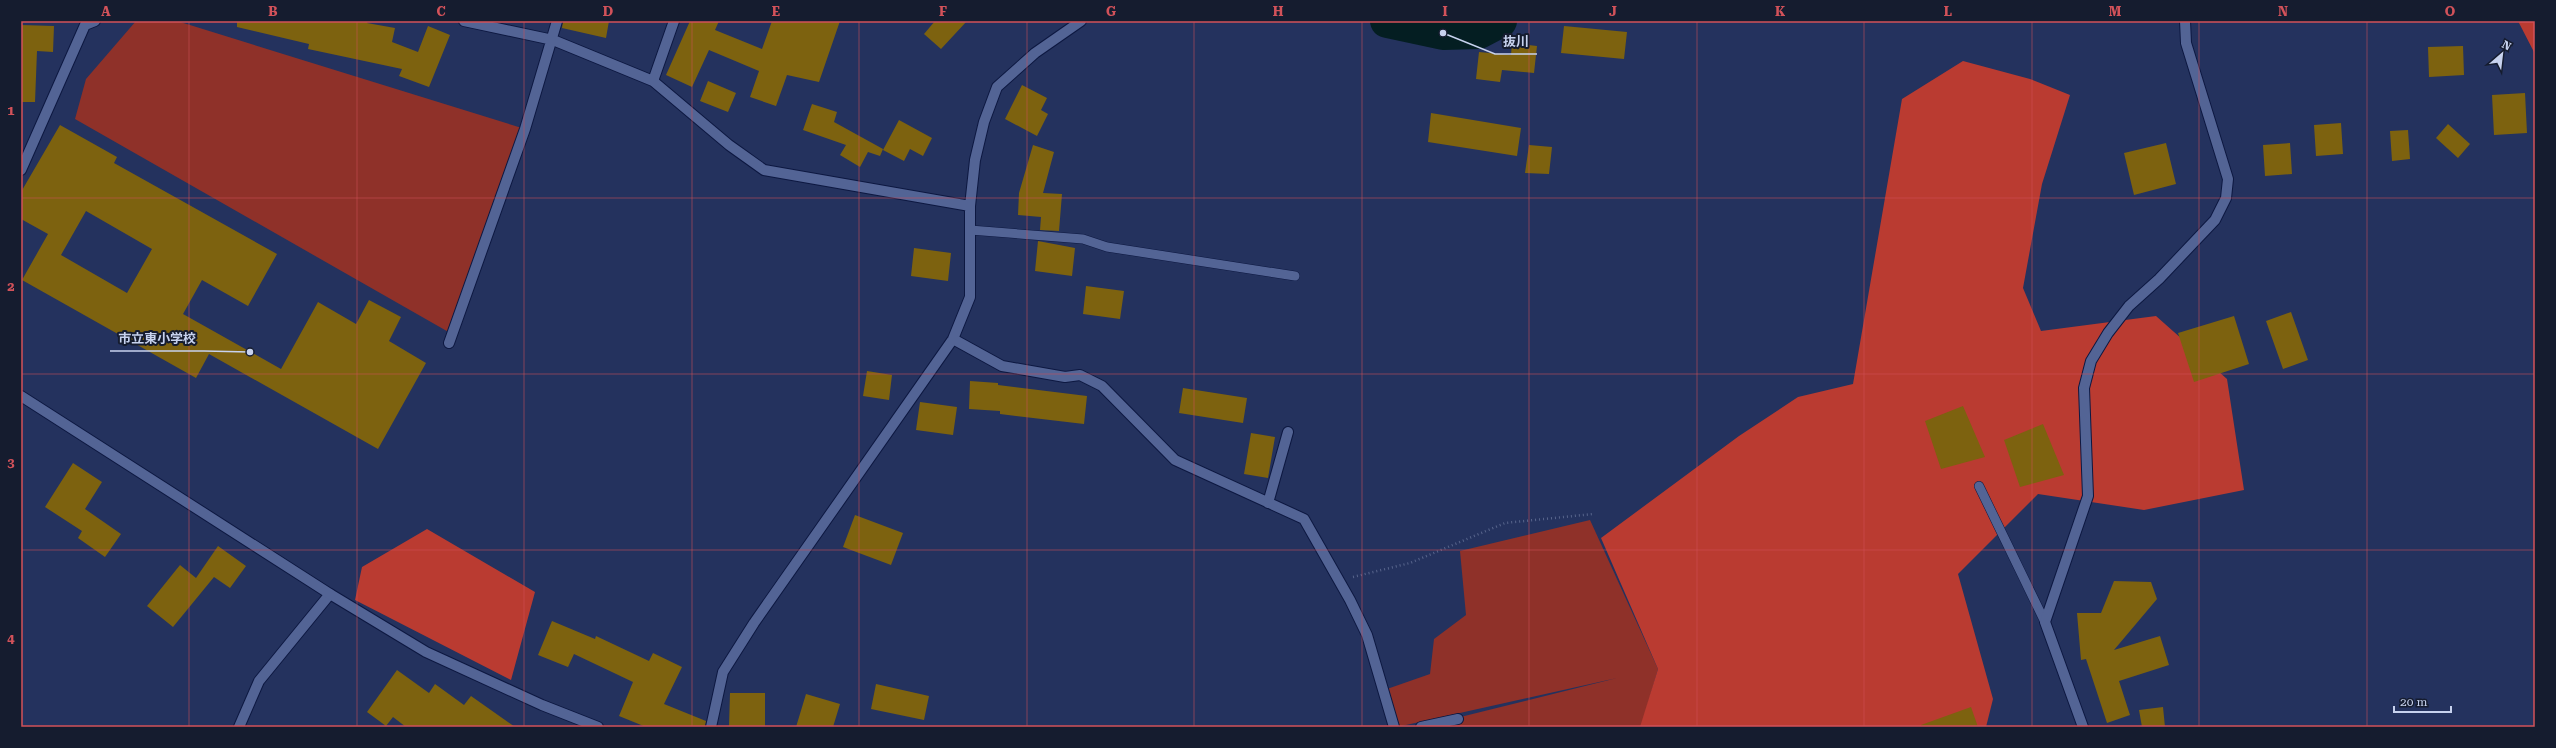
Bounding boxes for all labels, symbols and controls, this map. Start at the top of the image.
text: A [101,4,111,19]
text: B [268,4,278,19]
text: C [436,4,446,19]
text: D [603,4,613,19]
text: E [772,4,780,19]
text: F [939,4,947,19]
text: G [1106,4,1116,19]
text: H [1273,4,1284,19]
text: I [1442,4,1448,19]
text: J [1609,4,1617,19]
text: K [1775,4,1786,19]
text: L [1944,4,1952,19]
text: M [2109,4,2122,19]
text: N [2278,4,2288,19]
text: O [2445,4,2456,19]
callout: 抜川 [1495,29,1537,54]
text: 抜川 [1503,34,1529,49]
north arrow [2482,34,2522,74]
text: N [2500,38,2514,54]
text: 1 [7,103,15,118]
text: 2 [7,279,15,294]
callout: 市立東小学校 [110,326,204,351]
text: 市立東小学校 [118,331,196,346]
text: 3 [7,455,15,470]
text: 4 [7,631,15,646]
scale bar [2394,688,2451,714]
text: 20 m [2400,695,2427,709]

